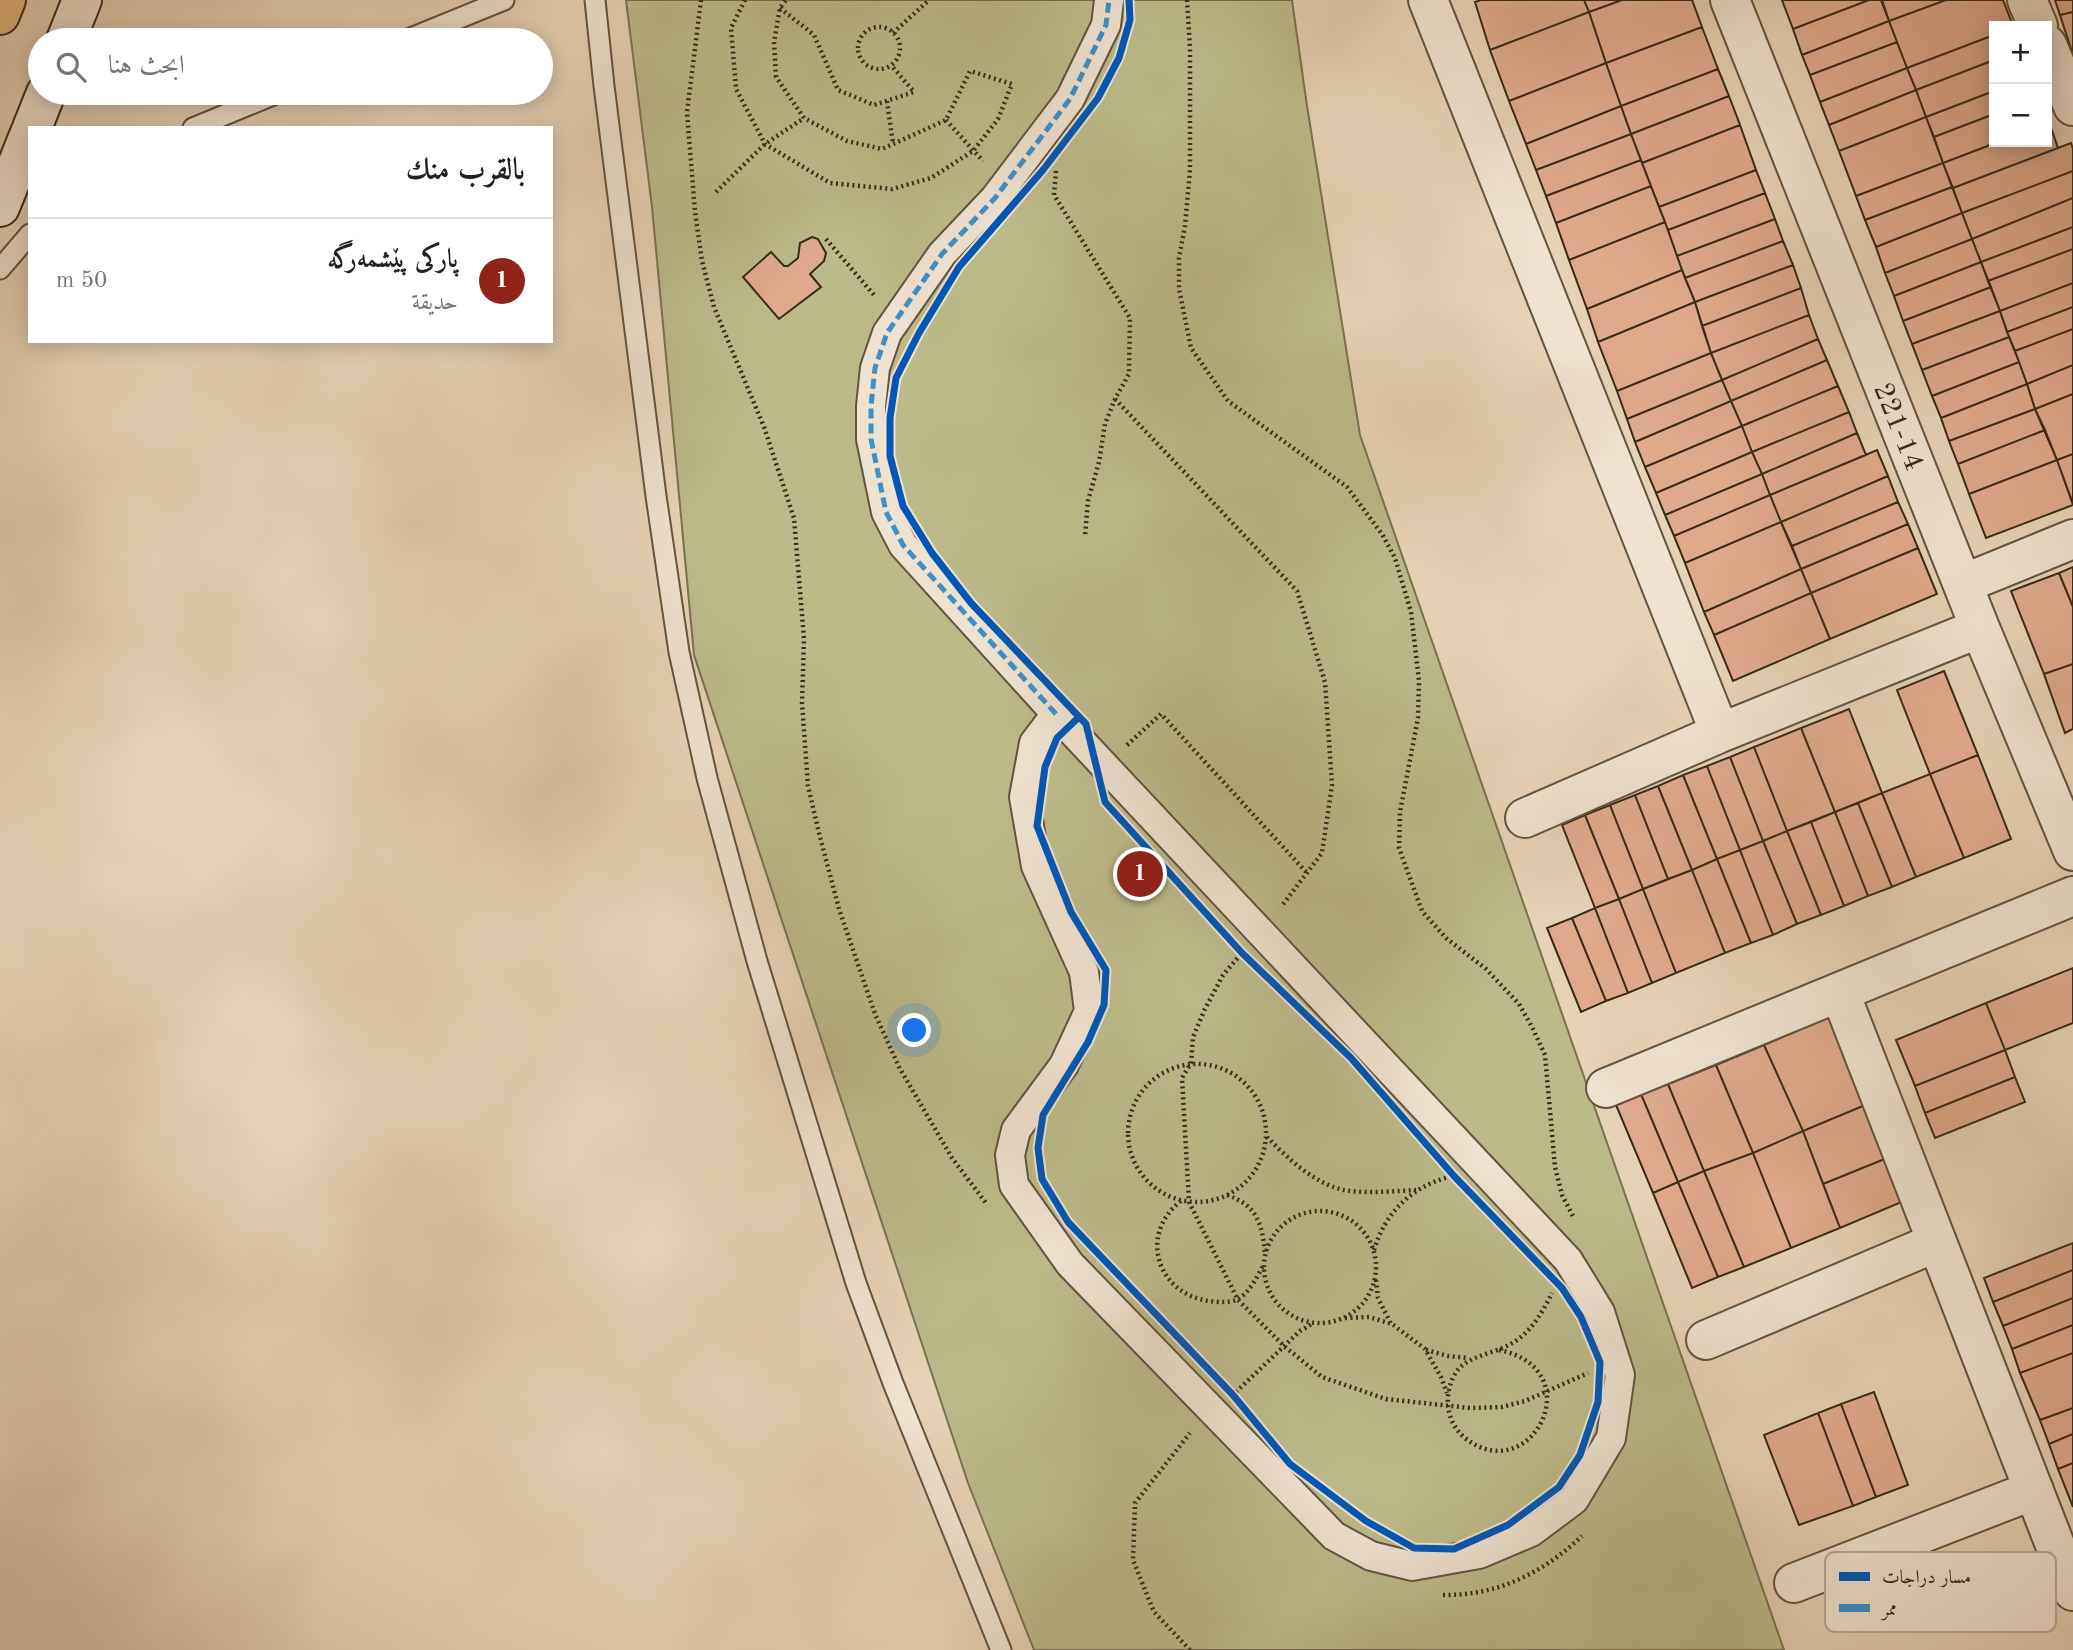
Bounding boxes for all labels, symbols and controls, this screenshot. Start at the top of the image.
map controls [1989,21,2052,147]
button: + [1989,21,2052,84]
search box [28,28,553,105]
icon: search [52,48,90,86]
text: ابحث هنا [108,53,185,79]
button: − [1989,84,2052,147]
text: بالقرب منك [406,156,525,186]
text: پارکی پێشمەرگە [328,247,458,273]
text: 50 m [56,269,107,292]
text: 1 [495,269,509,292]
text: حديقة [411,291,458,314]
street label: 221-14 [1867,379,1927,475]
pin: 1 [1117,848,1163,900]
your location [897,1013,931,1047]
legend [1825,1552,2056,1632]
text: مسار دراجات [1882,1569,1971,1588]
text: ممر [1880,1601,1897,1621]

